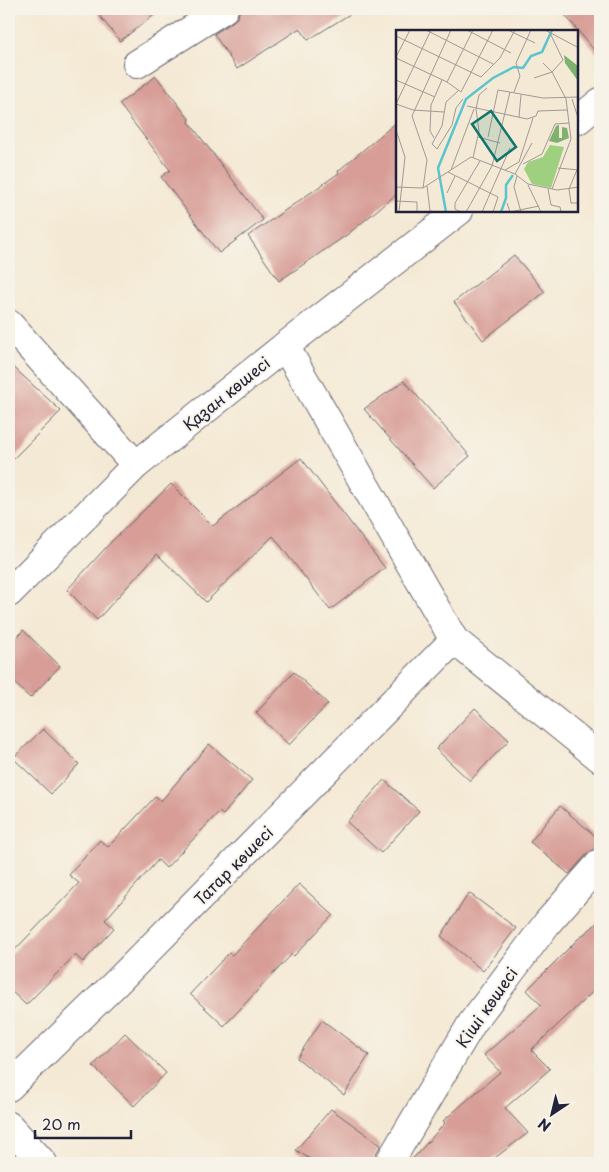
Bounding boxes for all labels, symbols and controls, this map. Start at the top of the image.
inset map [396,30,579,212]
street label: Қазан көшесі [177,350,275,436]
street label: Татар көшесі [188,820,278,910]
street label: Кіші көшесі [449,962,523,1052]
north arrow [526,1090,576,1140]
scale bar [35,1107,131,1139]
text: 20 m [42,1112,81,1135]
text: N [534,1113,555,1137]

